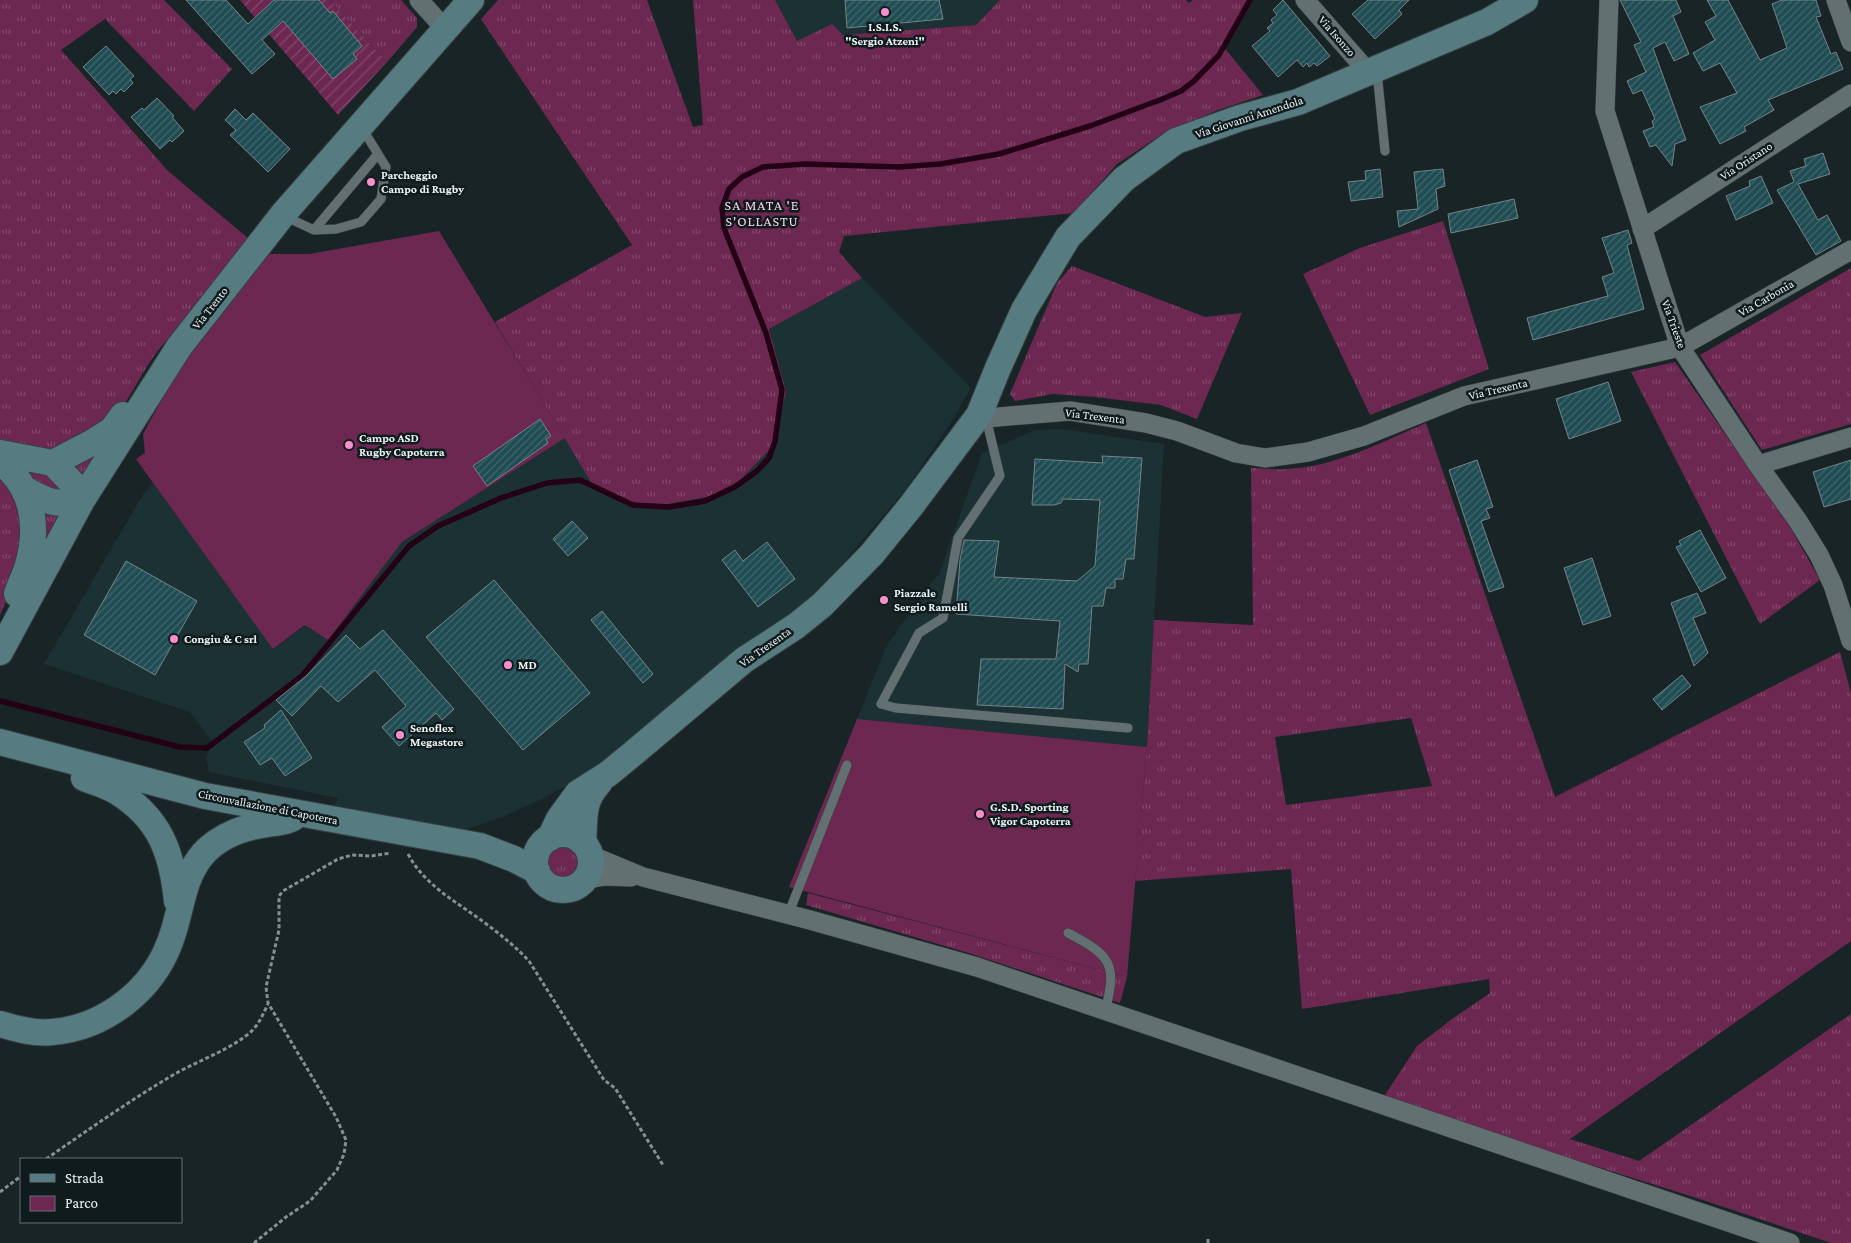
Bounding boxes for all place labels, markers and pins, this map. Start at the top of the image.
marker: I.S.I.S. "Sergio Atzeni" [879,6,891,18]
place label: I.S.I.S. "Sergio Atzeni" [845,20,925,48]
place label: Parcheggio Campo di Rugby [381,168,464,196]
marker: Parcheggio Campo di Rugby [365,176,377,188]
place label: Campo ASD Rugby Capoterra [359,431,445,459]
marker: Campo ASD Rugby Capoterra [343,439,355,451]
place label: Piazzale Sergio Ramelli [894,586,968,614]
marker: Piazzale Sergio Ramelli [878,594,890,606]
place label: Congiu & C srl [184,632,258,646]
marker: Congiu & C srl [168,633,180,645]
place label: MD [518,658,537,672]
marker: MD [502,659,514,671]
place label: Senoflex Megastore [410,721,464,749]
marker: Senoflex Megastore [394,729,406,741]
place label: G.S.D. Sporting Vigor Capoterra [989,800,1071,828]
marker: G.S.D. Sporting Vigor Capoterra [974,808,986,820]

